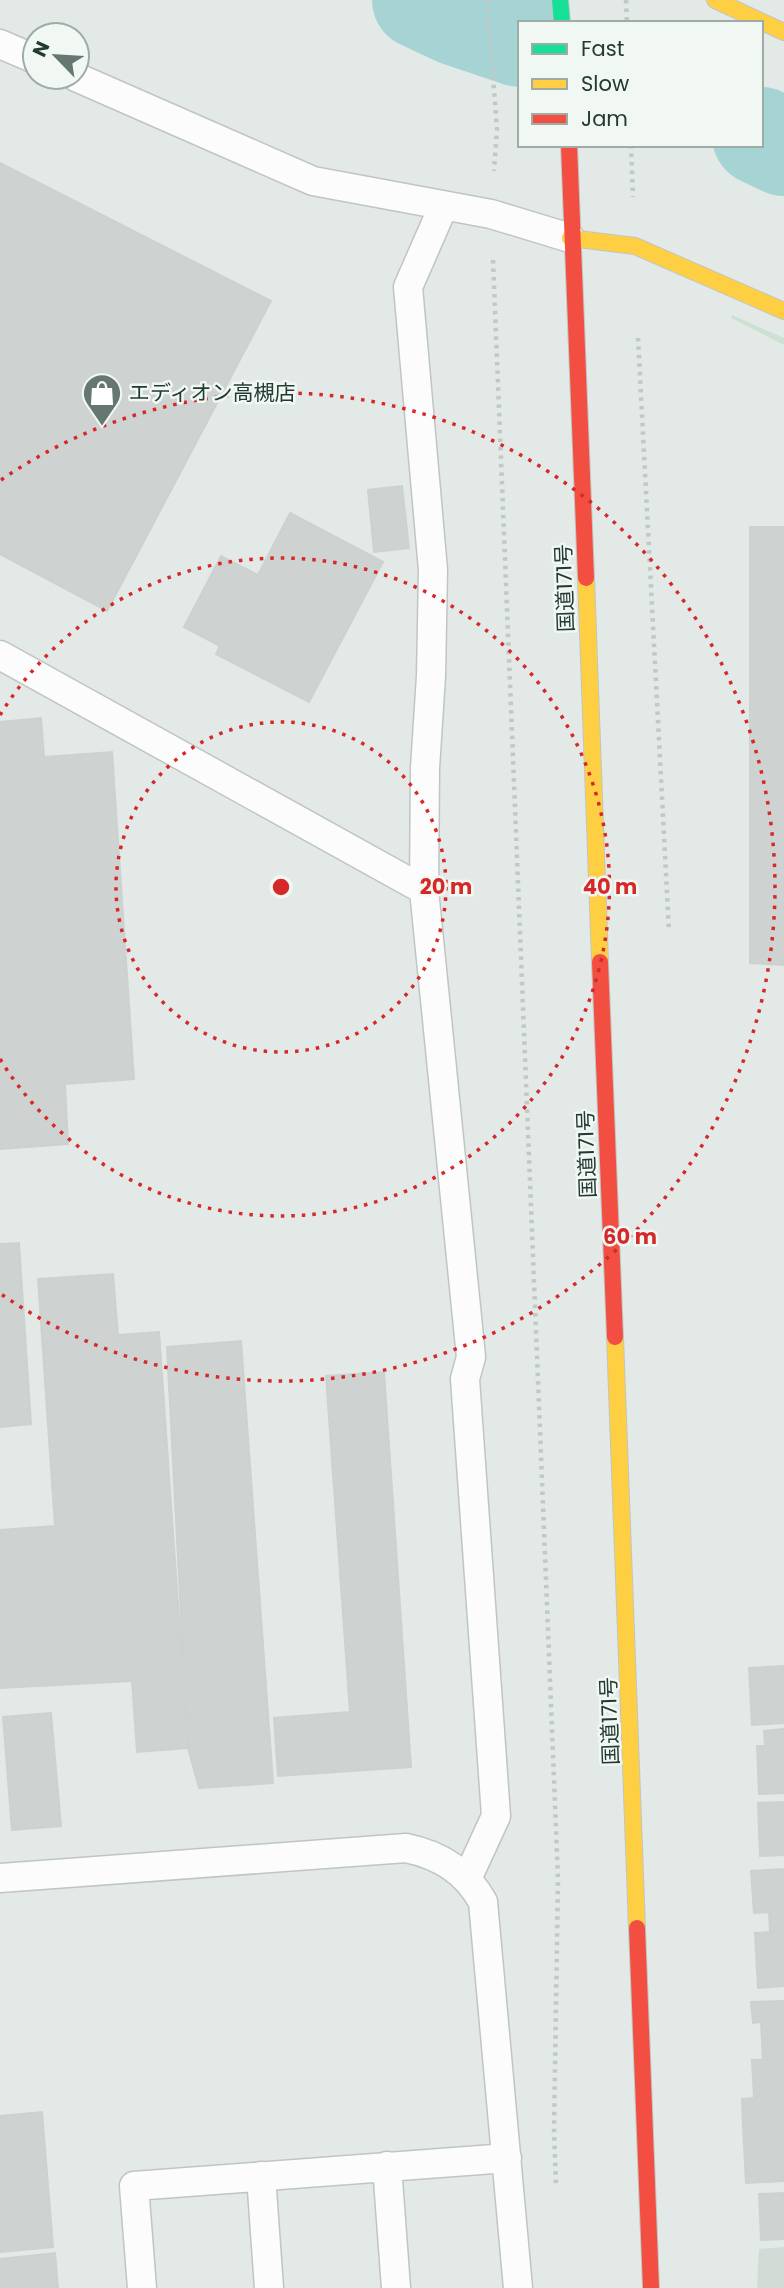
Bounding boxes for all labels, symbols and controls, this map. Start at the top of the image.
north arrow [21,21,91,91]
legend [518,21,763,147]
text: Fast [581,34,624,63]
text: N [26,37,56,61]
text: Slow [581,69,629,98]
text: Jam [581,104,628,133]
shop icon: エディオン高槻店 [81,372,123,427]
place label: エディオン高槻店 [129,378,296,407]
street label: 国道171号 [548,544,581,632]
text: 20 m [420,872,472,901]
text: 40 m [583,872,637,901]
centre of rings [269,875,293,899]
street label: 国道171号 [570,1110,603,1198]
text: 60 m [603,1222,657,1251]
street label: 国道171号 [593,1677,626,1765]

